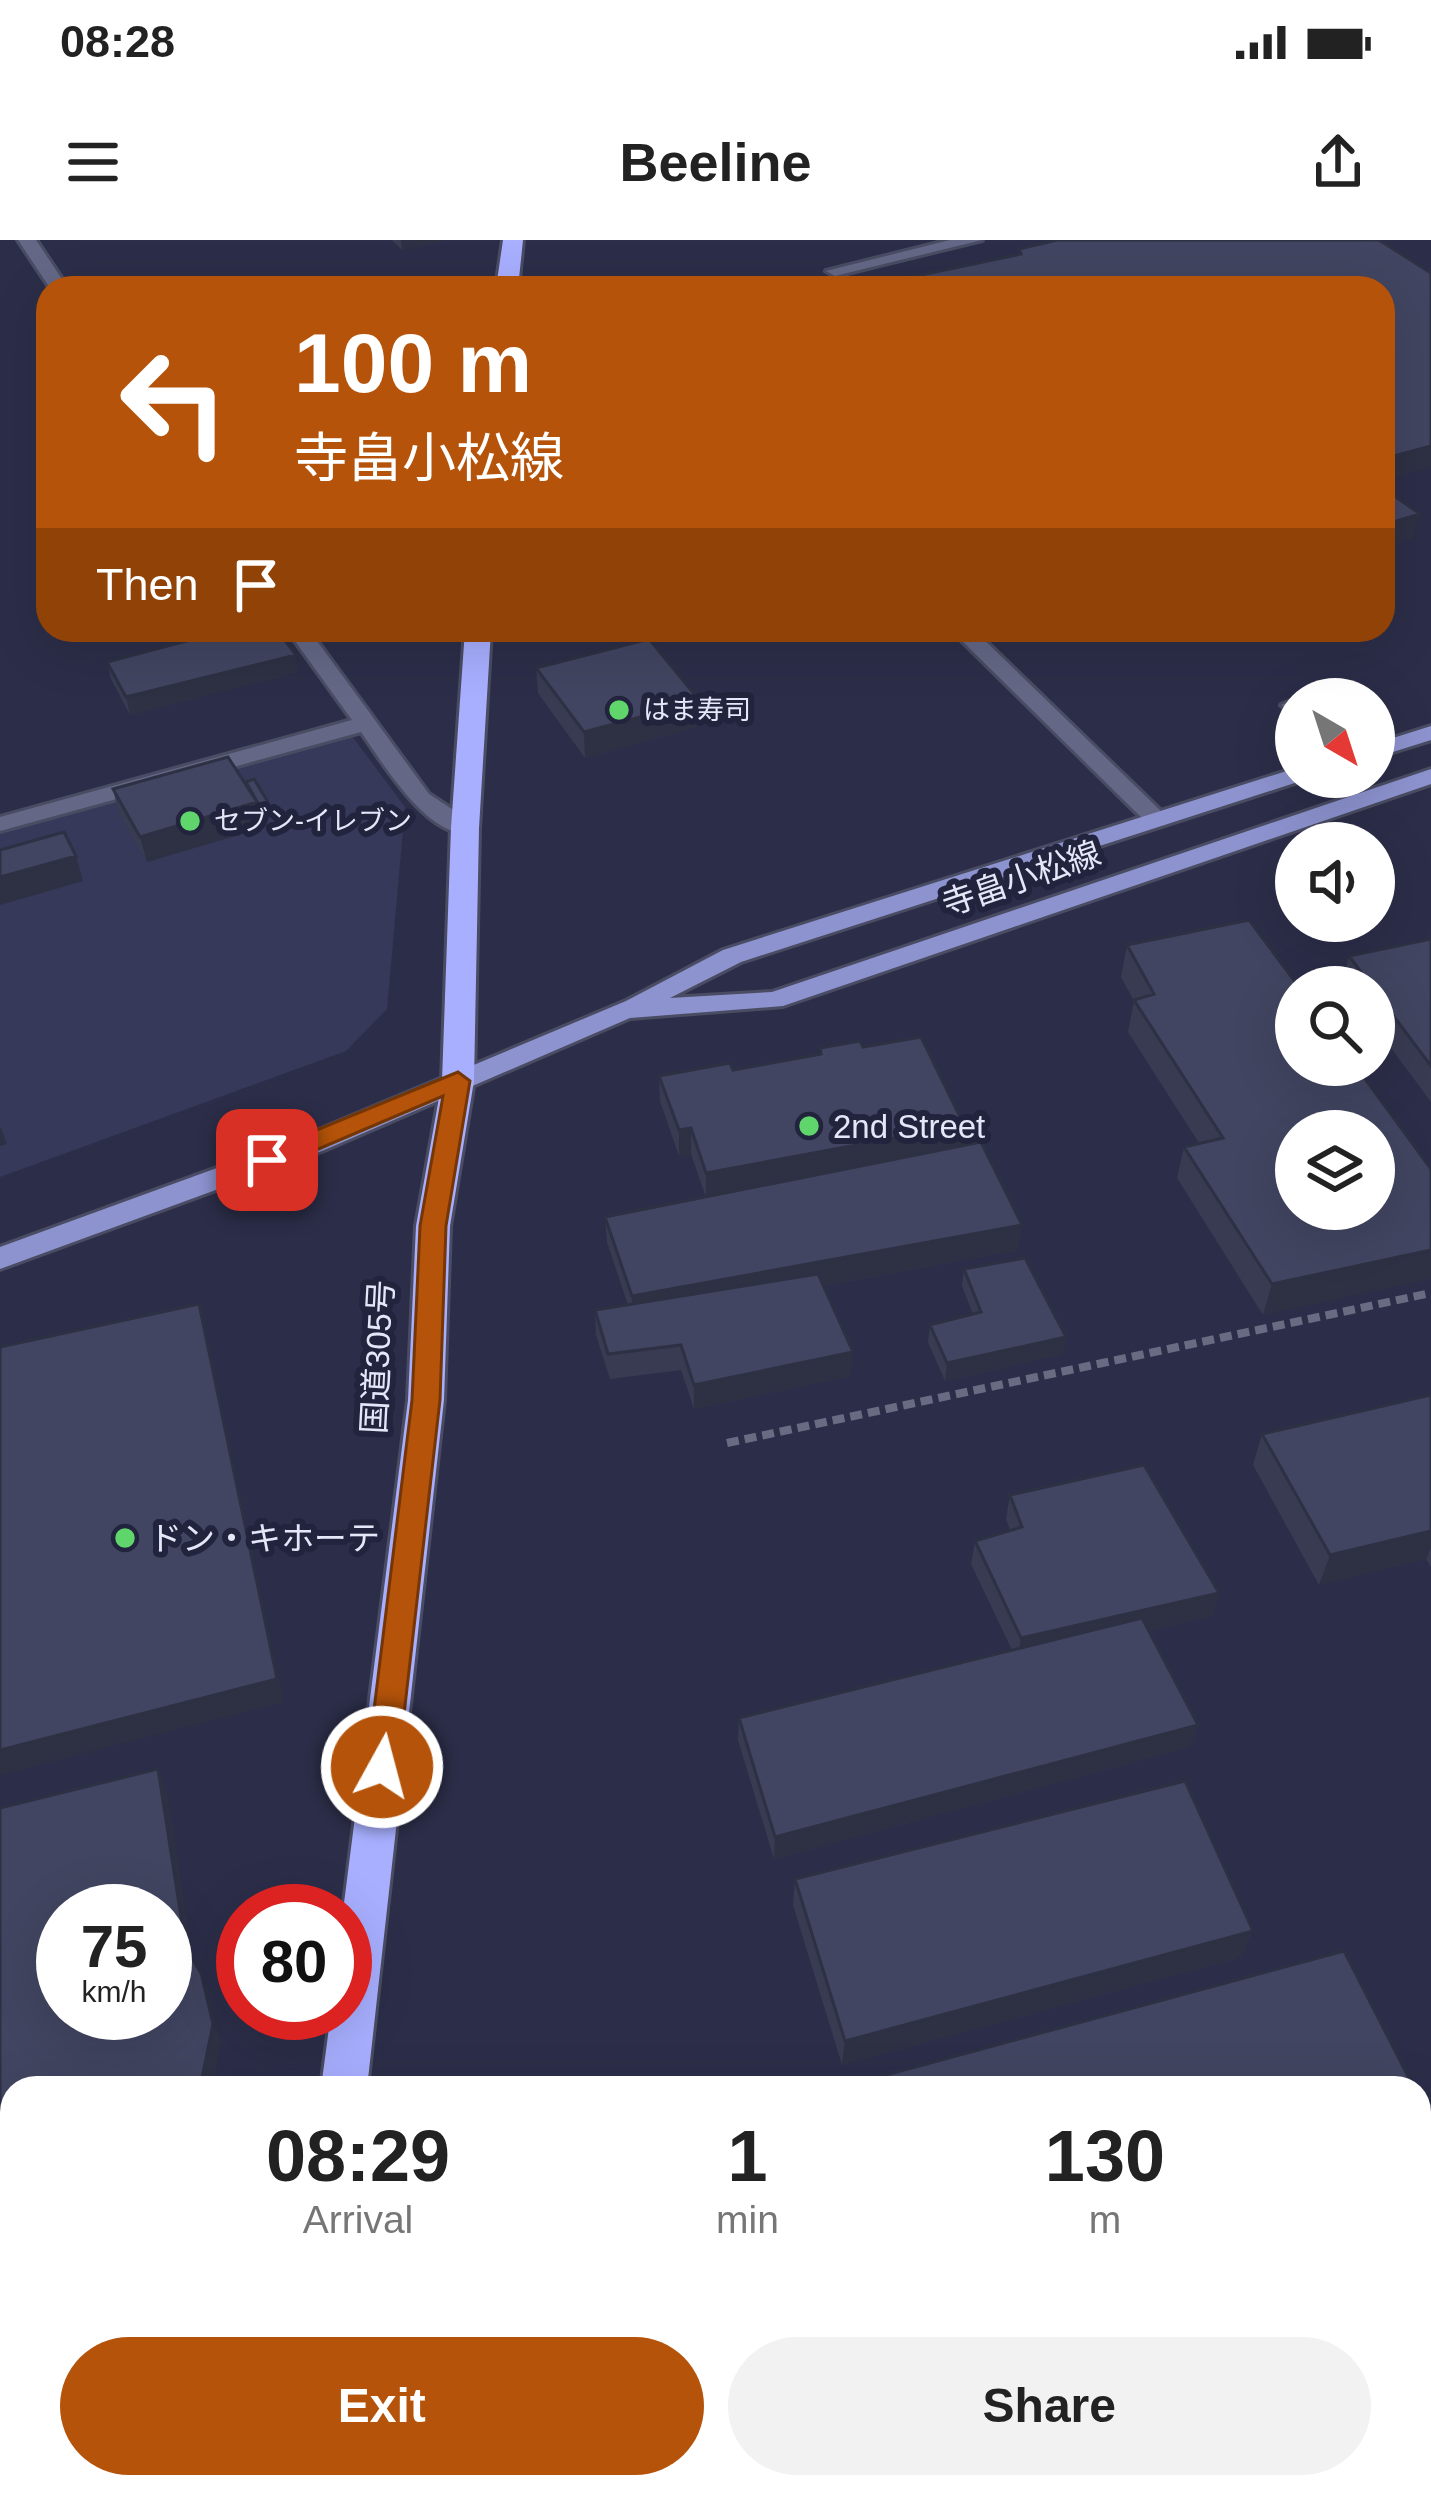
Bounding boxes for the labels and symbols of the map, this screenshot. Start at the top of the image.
north arrow [1275,678,1395,798]
place label: はま寿司 [643,695,751,725]
marker: はま寿司 [606,697,632,723]
place label: セブン-イレブン [214,806,412,836]
marker: セブン-イレブン [177,808,203,834]
street label: 寺畠小松線 [937,834,1105,923]
place label: 2nd Street [833,1108,985,1145]
pin [216,1109,318,1211]
marker: 2nd Street [796,1113,822,1139]
street label: 国道305号 [355,1279,400,1435]
place label: ドン・キホーテ [149,1520,380,1557]
marker: ドン・キホーテ [112,1525,138,1551]
position arrow [319,1704,445,1830]
speed limit sign: 80 [216,1884,372,2040]

